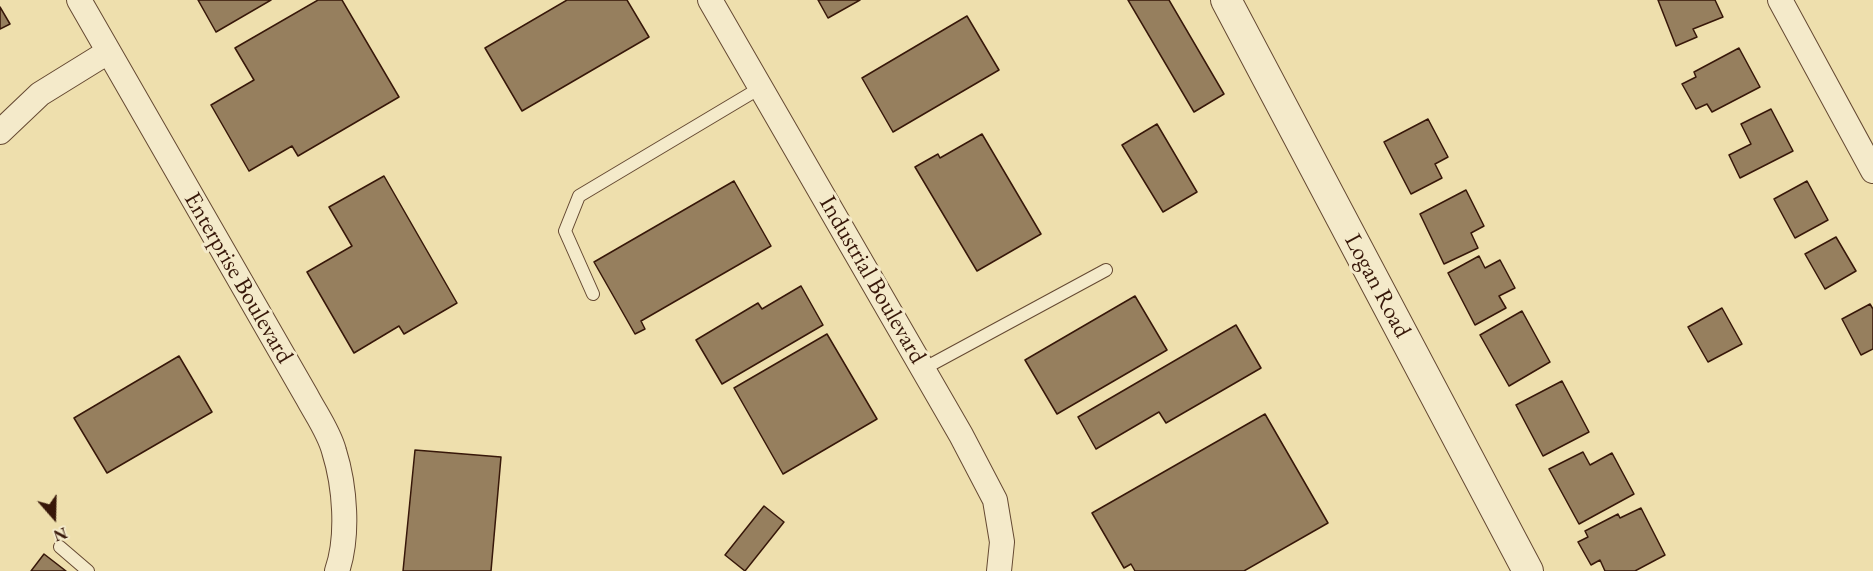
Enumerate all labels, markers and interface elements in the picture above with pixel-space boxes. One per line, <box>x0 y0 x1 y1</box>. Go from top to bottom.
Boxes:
street label: Enterprise Boulevard <box>177 187 299 369</box>
street label: Industrial Boulevard <box>812 191 932 369</box>
street label: Logan Road <box>1338 229 1416 343</box>
north arrow <box>24 487 84 547</box>
text: N <box>51 522 70 546</box>

